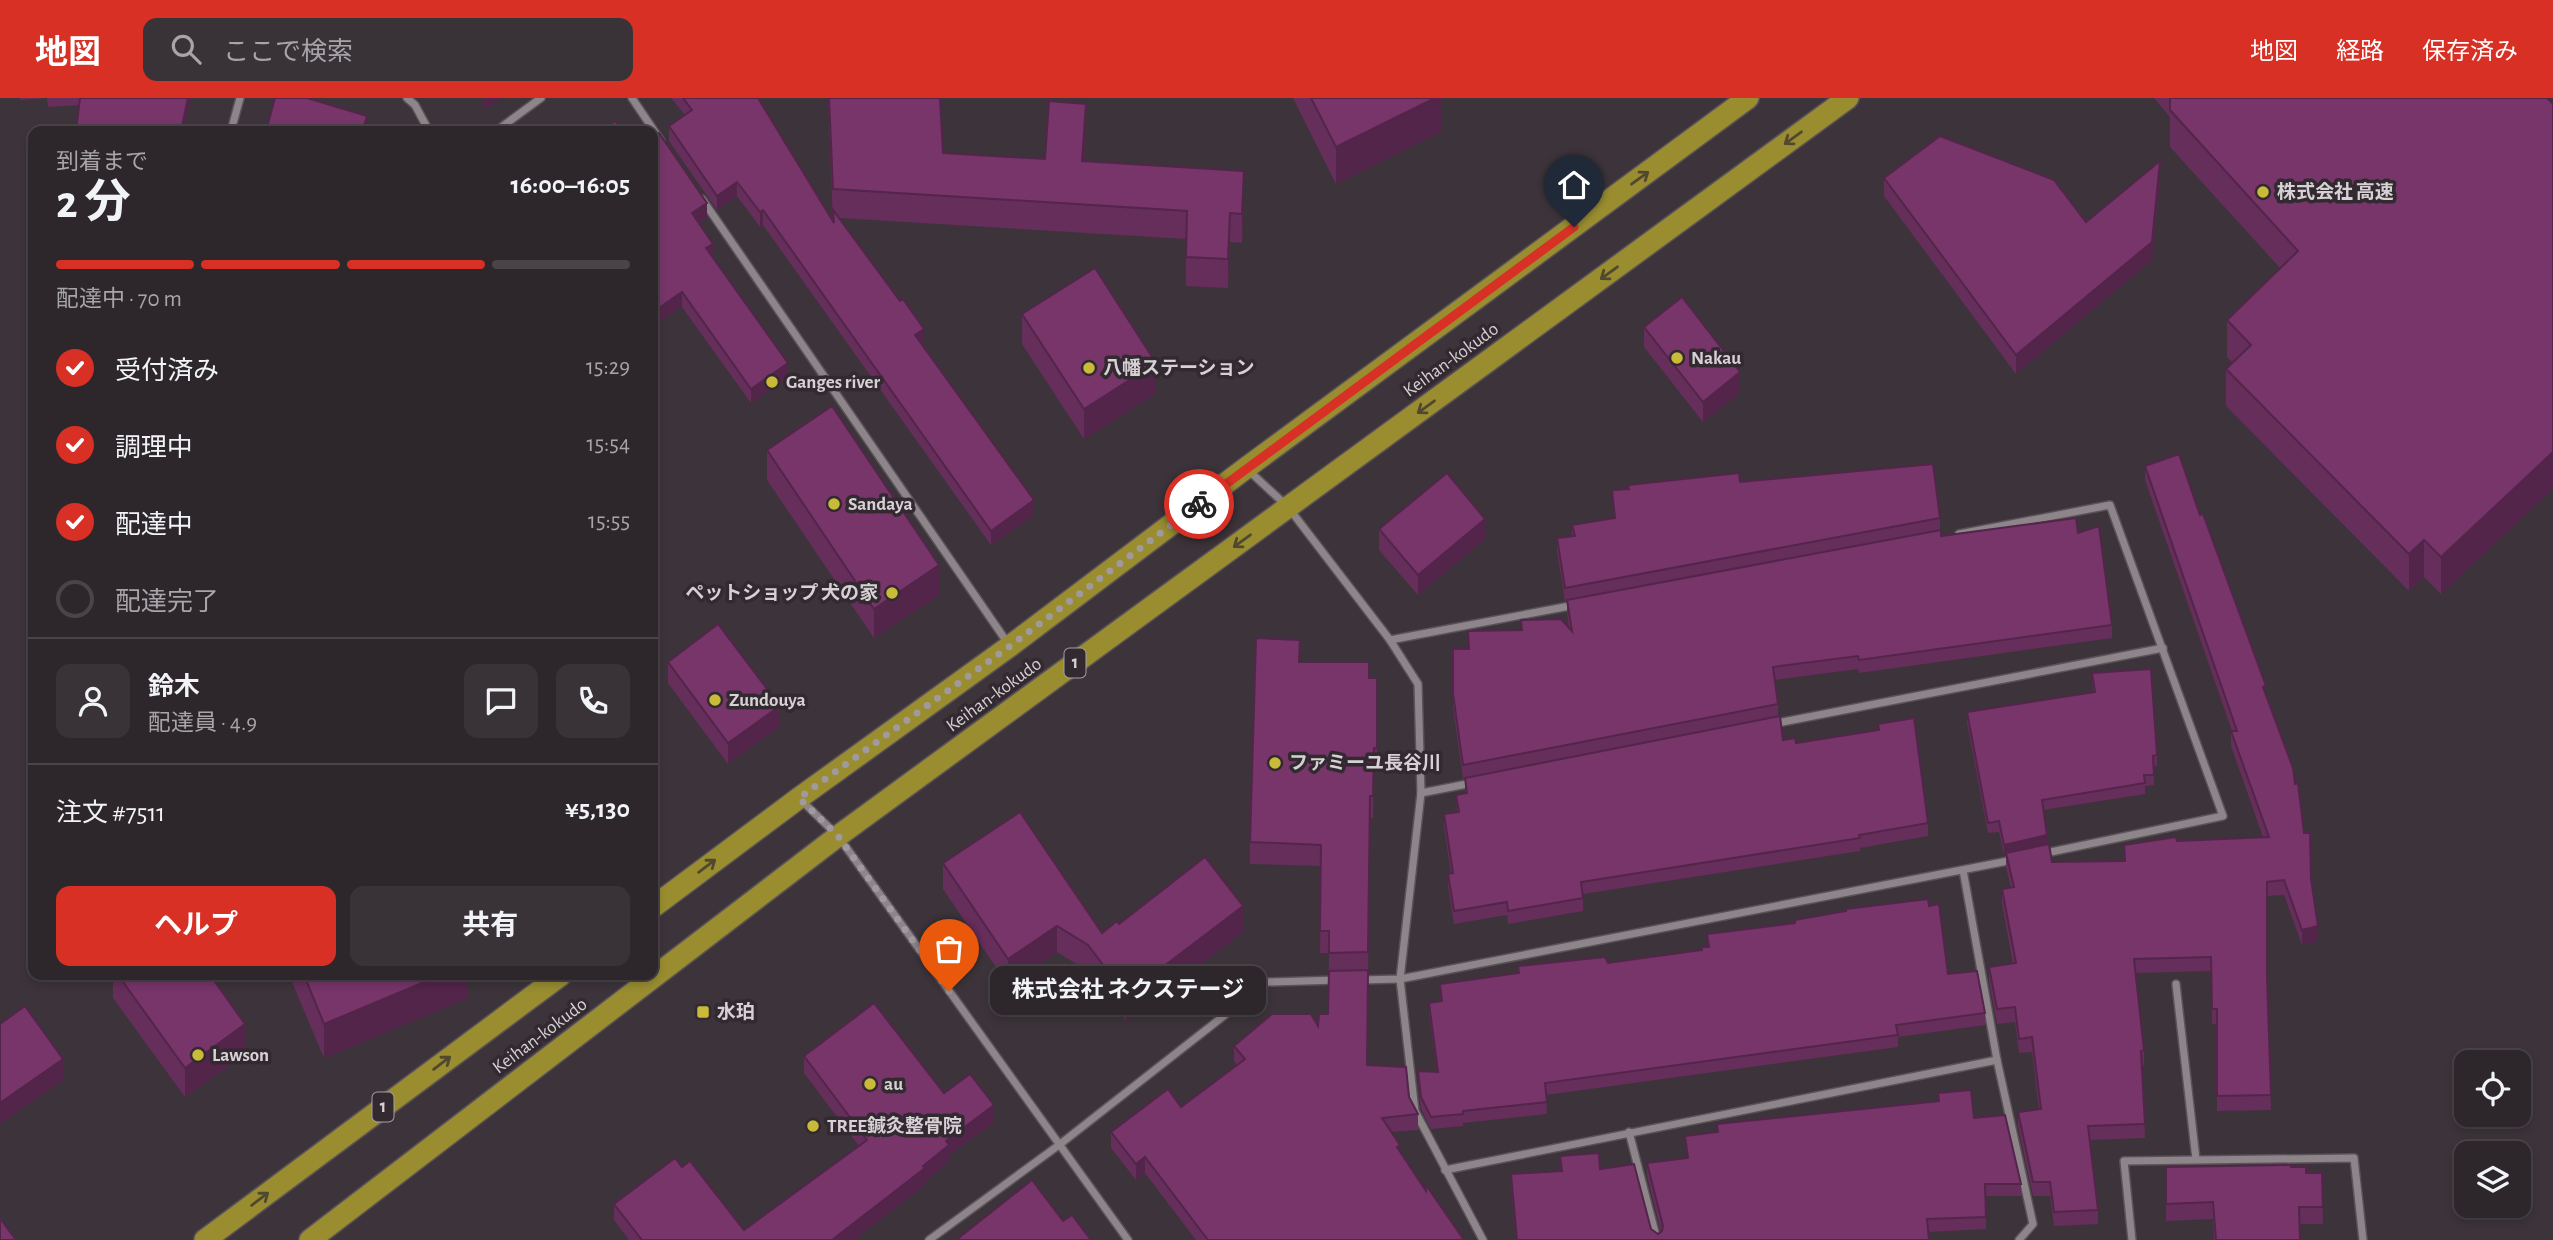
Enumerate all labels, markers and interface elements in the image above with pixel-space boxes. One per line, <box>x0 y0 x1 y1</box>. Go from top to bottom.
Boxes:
search box <box>143 18 633 81</box>
icon: search <box>167 30 205 68</box>
text: 地図 <box>35 37 101 70</box>
text: ここで検索 <box>223 39 353 65</box>
text: 地図 <box>2250 40 2298 64</box>
text: 経路 <box>2336 40 2384 64</box>
text: 保存済み <box>2422 40 2518 64</box>
one-way arrow <box>1784 131 1803 146</box>
text: 到着まで <box>56 151 148 174</box>
pin <box>1544 155 1604 227</box>
icon: home <box>1555 166 1593 204</box>
one-way arrow <box>1630 171 1649 185</box>
text: 16:00–16:05 <box>510 172 630 198</box>
text: 2 分 <box>56 180 131 226</box>
place label: 株式会社 高速 <box>2277 181 2394 202</box>
marker: 株式会社 高速 <box>2255 184 2271 200</box>
one-way arrow <box>1601 265 1619 280</box>
text: 配達中 · 70 m <box>56 288 182 311</box>
street label: Keihan-kokudo <box>1400 319 1502 401</box>
icon: check <box>56 349 94 387</box>
place label: Nakau <box>1691 349 1741 368</box>
marker: Nakau <box>1669 350 1685 366</box>
text: 15:29 <box>586 356 630 379</box>
text: 受付済み <box>115 358 219 384</box>
place label: 八幡ステーション <box>1103 358 1255 378</box>
marker: 八幡ステーション <box>1081 360 1097 376</box>
place label: Ganges river <box>786 373 881 392</box>
marker: Ganges river <box>764 374 780 390</box>
one-way arrow <box>1417 400 1436 414</box>
icon: check <box>56 426 94 464</box>
text: 15:54 <box>587 433 630 456</box>
text: 調理中 <box>115 435 193 461</box>
courier <box>1164 469 1234 539</box>
icon: bike <box>1180 485 1218 523</box>
place label: Sandaya <box>848 495 913 514</box>
marker: Sandaya <box>826 496 842 512</box>
icon: check <box>56 503 94 541</box>
text: 15:55 <box>588 510 630 533</box>
text: 配達中 <box>115 512 193 538</box>
one-way arrow <box>1233 534 1252 548</box>
place label: ペットショップ 犬の家 <box>685 583 878 603</box>
marker: ペットショップ 犬の家 <box>884 585 900 601</box>
text: 配達完了 <box>115 589 219 615</box>
road number: 1 <box>1064 648 1086 678</box>
street label: Keihan-kokudo <box>943 654 1045 736</box>
button: person <box>56 664 130 738</box>
button: chat <box>464 664 538 738</box>
button: phone <box>556 664 630 738</box>
text: 鈴木 <box>148 674 200 700</box>
place label: Zundouya <box>729 691 806 710</box>
marker: Zundouya <box>707 692 723 708</box>
text: 配達員 · 4.9 <box>148 712 257 735</box>
place label: ファミーユ長谷川 <box>1289 753 1441 773</box>
marker: ファミーユ長谷川 <box>1267 755 1283 771</box>
text: ¥5,130 <box>565 796 630 822</box>
text: 注文 #7511 <box>56 800 165 826</box>
one-way arrow <box>698 858 716 873</box>
button: ヘルプ <box>56 886 336 966</box>
button: 共有 <box>350 886 630 966</box>
pin <box>919 919 979 991</box>
icon: bag <box>930 930 968 968</box>
callout: 株式会社 ネクステージ <box>991 966 1268 1015</box>
text: 株式会社 ネクステージ <box>1012 979 1244 1002</box>
street label: Keihan-kokudo <box>489 995 591 1077</box>
place label: 水珀 <box>717 1001 755 1022</box>
marker: 水珀 <box>695 1004 711 1020</box>
place label: Lawson <box>212 1046 269 1065</box>
marker: Lawson <box>190 1047 206 1063</box>
map controls <box>2454 1050 2531 1218</box>
button: locate <box>2454 1050 2531 1127</box>
one-way arrow <box>432 1056 451 1071</box>
place label: au <box>884 1075 903 1094</box>
marker: au <box>862 1076 878 1092</box>
road number: 1 <box>372 1092 394 1122</box>
place label: TREE鍼灸整骨院 <box>827 1115 962 1136</box>
marker: TREE鍼灸整骨院 <box>805 1118 821 1134</box>
button: layers <box>2454 1141 2531 1218</box>
one-way arrow <box>250 1192 269 1207</box>

